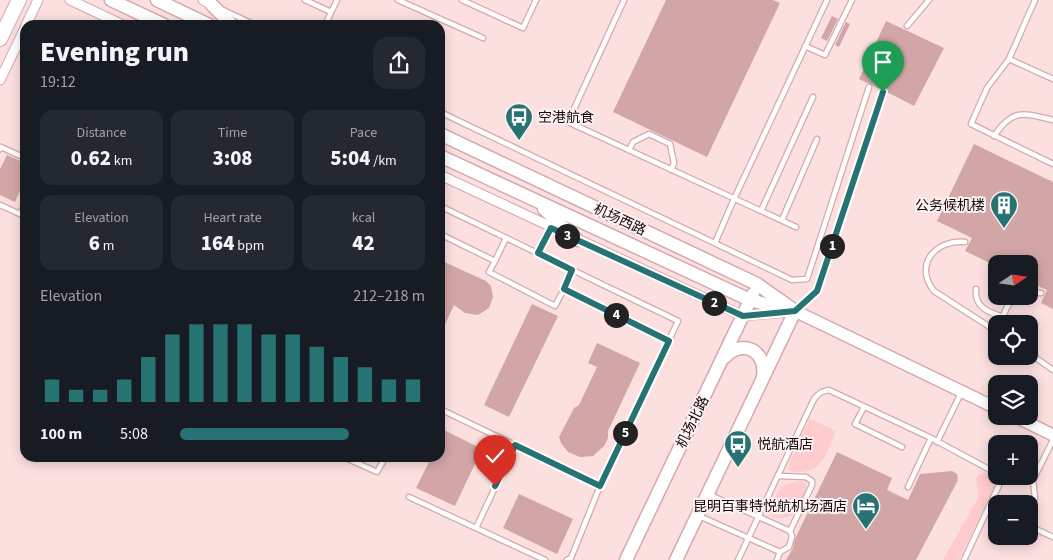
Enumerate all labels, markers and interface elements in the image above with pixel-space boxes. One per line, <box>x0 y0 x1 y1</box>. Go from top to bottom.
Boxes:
text: Evening run <box>40 32 189 72</box>
button: share <box>373 37 425 89</box>
pin <box>862 41 904 92</box>
icon: arrive <box>869 48 897 76</box>
text: 19:12 <box>40 71 76 93</box>
bus stop icon: 空港航食 <box>504 102 534 141</box>
place label: 空港航食 <box>538 108 594 128</box>
text: Distance <box>77 123 126 143</box>
text: Time <box>218 123 247 143</box>
text: Pace <box>350 123 377 143</box>
text: 0.62 <box>71 143 111 173</box>
text: 3:08 <box>212 143 253 173</box>
text: 5:04 <box>330 143 370 173</box>
text: km <box>111 151 132 171</box>
text: /km <box>370 151 397 171</box>
building icon: 公务候机楼 <box>989 190 1019 229</box>
place label: 公务候机楼 <box>915 196 985 216</box>
street label: 机场西路 <box>590 199 649 241</box>
text: Elevation <box>74 208 129 228</box>
text: Heart rate <box>203 208 262 228</box>
text: kcal <box>352 208 375 228</box>
pin: 3 <box>554 224 580 248</box>
text: 3 <box>564 226 571 246</box>
text: 6 <box>89 228 100 258</box>
text: 164 <box>201 228 234 258</box>
text: 42 <box>352 228 375 258</box>
pin: 1 <box>820 234 844 258</box>
text: m <box>100 236 114 256</box>
text: bpm <box>234 236 264 256</box>
text: 1 <box>829 236 836 256</box>
north arrow <box>988 255 1038 305</box>
map controls <box>988 255 1038 545</box>
text: Elevation <box>40 285 102 307</box>
text: 212–218 m <box>353 285 425 307</box>
pin: 2 <box>702 290 726 316</box>
text: 2 <box>711 293 718 313</box>
pin: 4 <box>604 302 628 328</box>
text: 4 <box>613 305 620 325</box>
button: locate <box>988 315 1038 365</box>
button: layers <box>988 375 1038 425</box>
street label: 机场北路 <box>672 393 714 452</box>
pin: 5 <box>612 420 638 446</box>
text: 100 m <box>40 423 82 445</box>
text: 5:08 <box>120 423 148 445</box>
text: 5 <box>622 423 629 443</box>
bus stop icon: 悦航酒店 <box>723 429 753 468</box>
pin <box>474 435 516 486</box>
place label: 悦航酒店 <box>757 435 813 455</box>
button: + <box>988 435 1038 485</box>
icon: check <box>481 442 509 470</box>
hotel icon: 昆明百事特悦航机场酒店 <box>851 491 881 530</box>
button: − <box>988 495 1038 545</box>
place label: 昆明百事特悦航机场酒店 <box>693 497 847 517</box>

